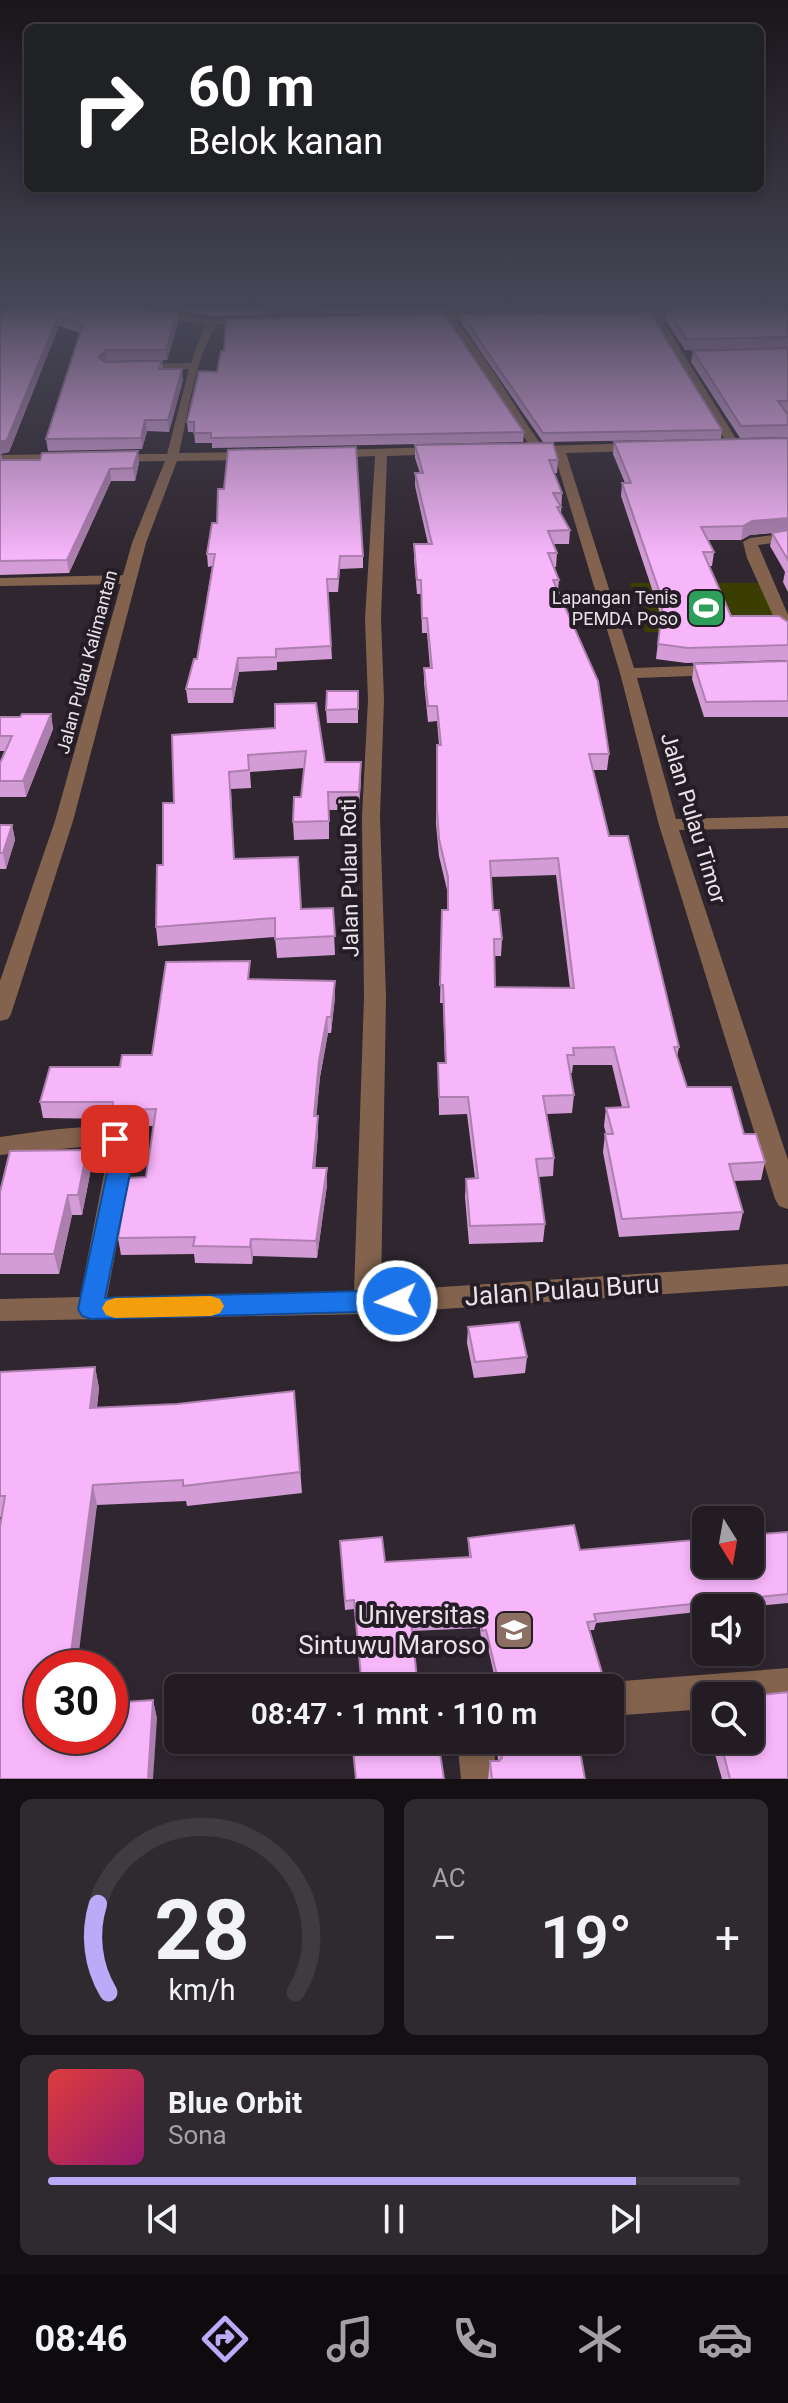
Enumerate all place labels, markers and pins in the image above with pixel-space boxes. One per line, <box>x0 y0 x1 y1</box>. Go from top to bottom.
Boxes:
place label: Lapangan Tenis PEMDA Poso <box>552 587 678 629</box>
sports icon: Lapangan Tenis PEMDA Poso <box>685 587 727 629</box>
pin <box>81 1105 149 1173</box>
place label: Universitas Sintuwu Maroso <box>298 1600 486 1660</box>
school or university icon: Universitas Sintuwu Maroso <box>493 1609 535 1651</box>

